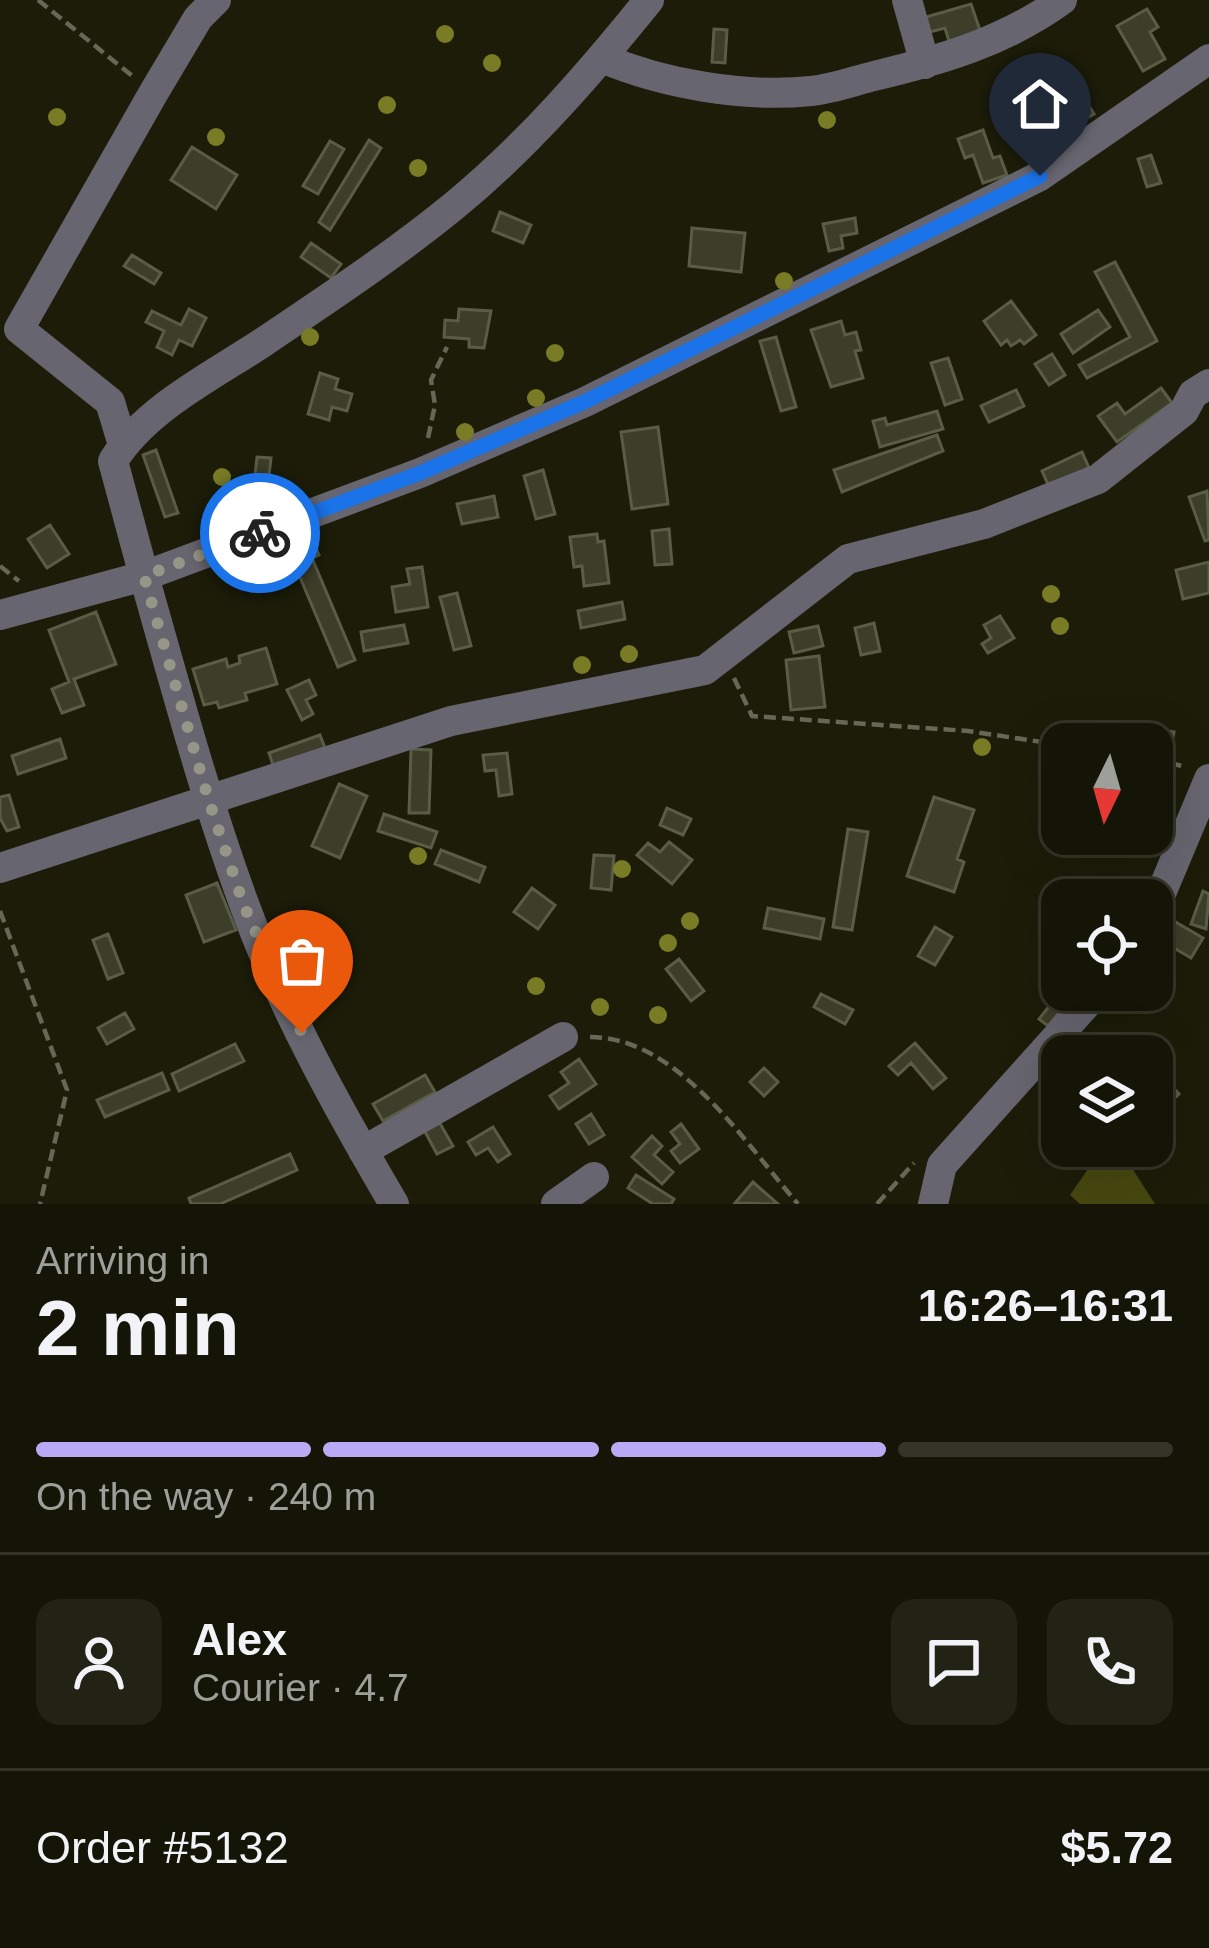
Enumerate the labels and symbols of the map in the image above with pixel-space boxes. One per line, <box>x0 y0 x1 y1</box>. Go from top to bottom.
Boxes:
pin <box>989 53 1091 176</box>
courier <box>200 473 320 593</box>
north arrow <box>1041 723 1173 855</box>
pin <box>251 910 353 1033</box>

